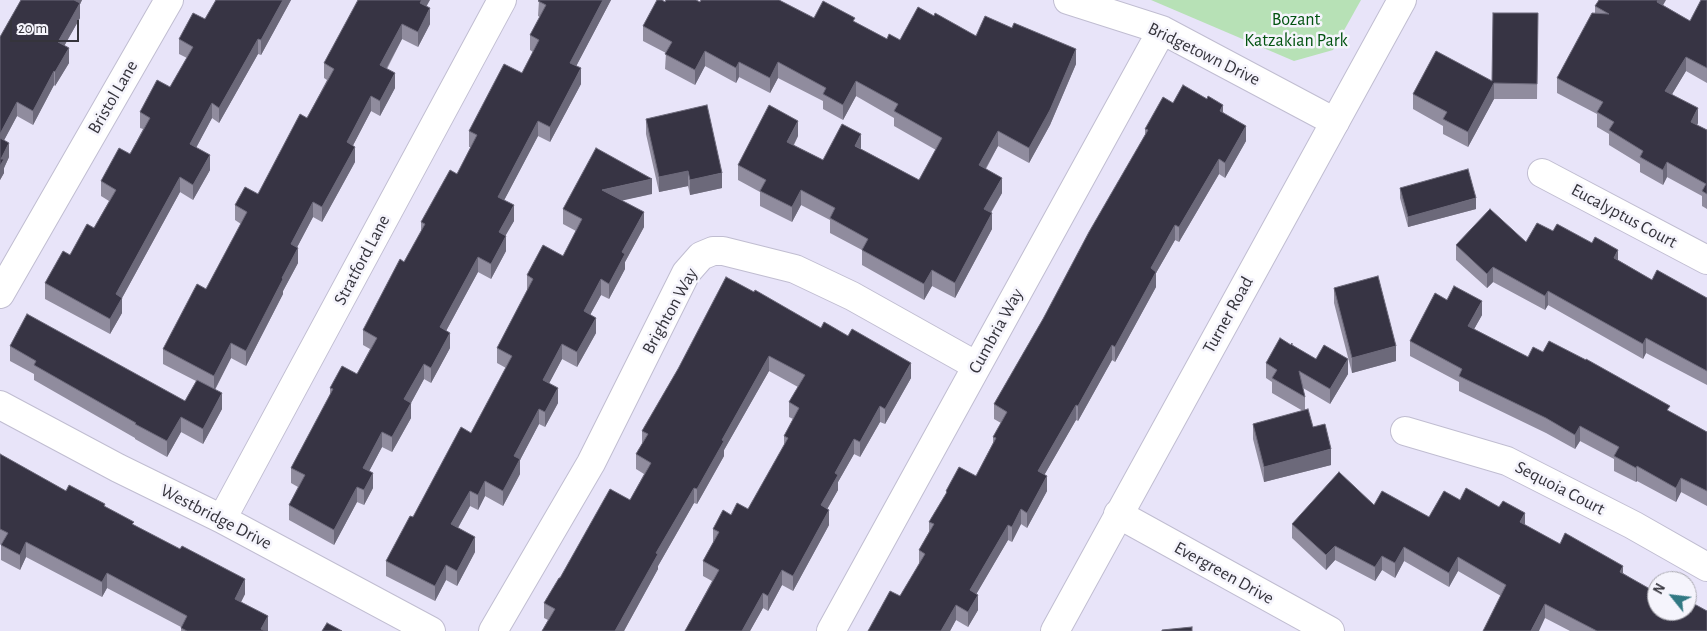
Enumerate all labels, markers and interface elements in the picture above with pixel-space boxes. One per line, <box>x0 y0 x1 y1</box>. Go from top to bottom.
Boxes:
park label: Bozant Katzakian Park <box>1244 9 1348 52</box>
scale bar <box>12 10 81 42</box>
street label: Bridgetown Drive <box>1144 18 1264 90</box>
text: 20 m <box>18 21 47 36</box>
street label: Bristol Lane <box>83 56 143 138</box>
street label: Eucalyptus Court <box>1567 179 1681 253</box>
street label: Stratford Lane <box>329 211 395 309</box>
street label: Brighton Way <box>638 264 702 358</box>
street label: Turner Road <box>1198 273 1258 357</box>
street label: Cumbria Way <box>964 285 1028 377</box>
street label: Sequoia Court <box>1512 456 1608 520</box>
street label: Westbridge Drive <box>157 480 275 554</box>
street label: Evergreen Drive <box>1170 537 1278 609</box>
north arrow <box>1647 571 1697 621</box>
text: N <box>1651 582 1668 597</box>

